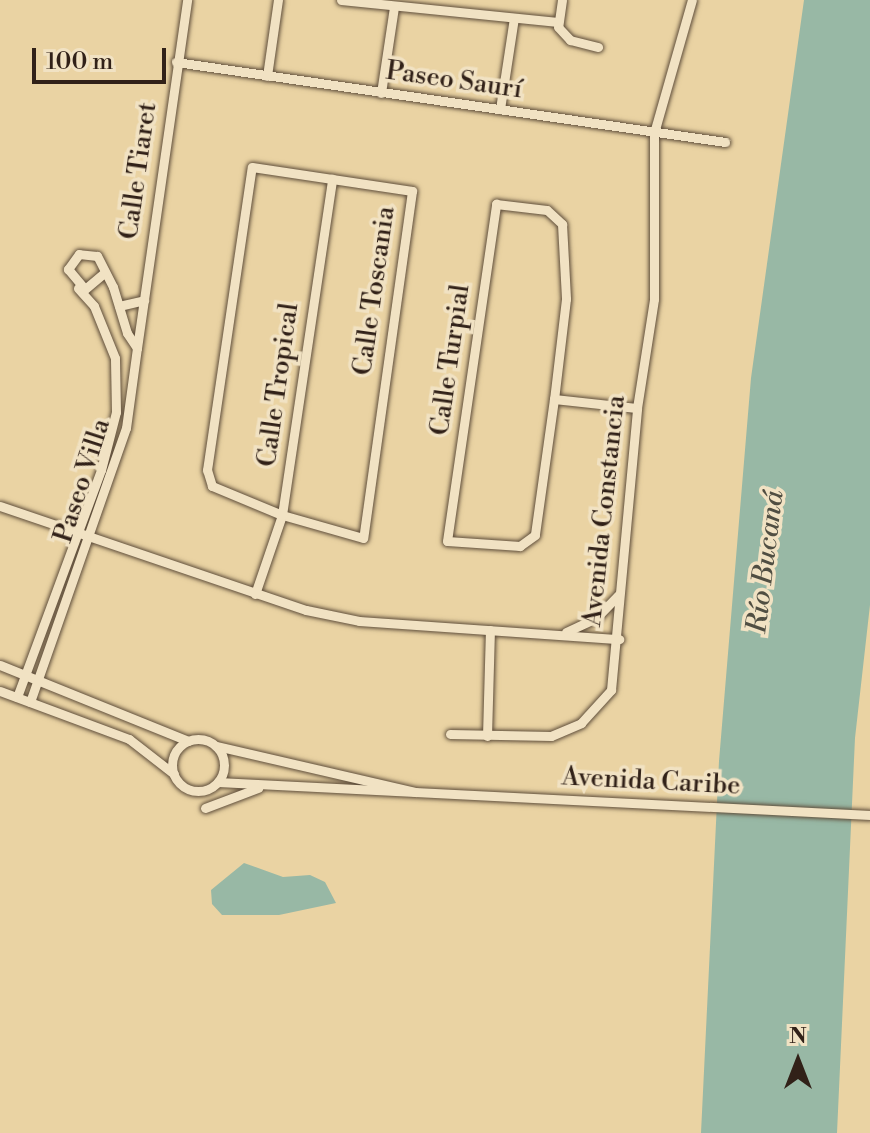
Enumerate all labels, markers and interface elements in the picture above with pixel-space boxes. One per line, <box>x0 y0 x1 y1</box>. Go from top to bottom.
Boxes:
scale bar <box>36 32 170 82</box>
text: 100 m <box>46 47 113 77</box>
street label: Paseo Saurí <box>384 56 524 106</box>
street label: Calle Tiaret <box>114 100 164 242</box>
street label: Calle Toscania <box>348 204 402 378</box>
street label: Calle Turpial <box>425 282 477 438</box>
street label: Calle Tropical <box>252 301 306 469</box>
street label: Avenida Constancia <box>577 394 633 628</box>
street label: Paseo Villa <box>48 415 118 547</box>
water label: Río Bucaná <box>741 489 791 635</box>
street label: Avenida Caribe <box>561 762 741 802</box>
north arrow <box>758 1021 838 1101</box>
text: N <box>789 1023 807 1050</box>

